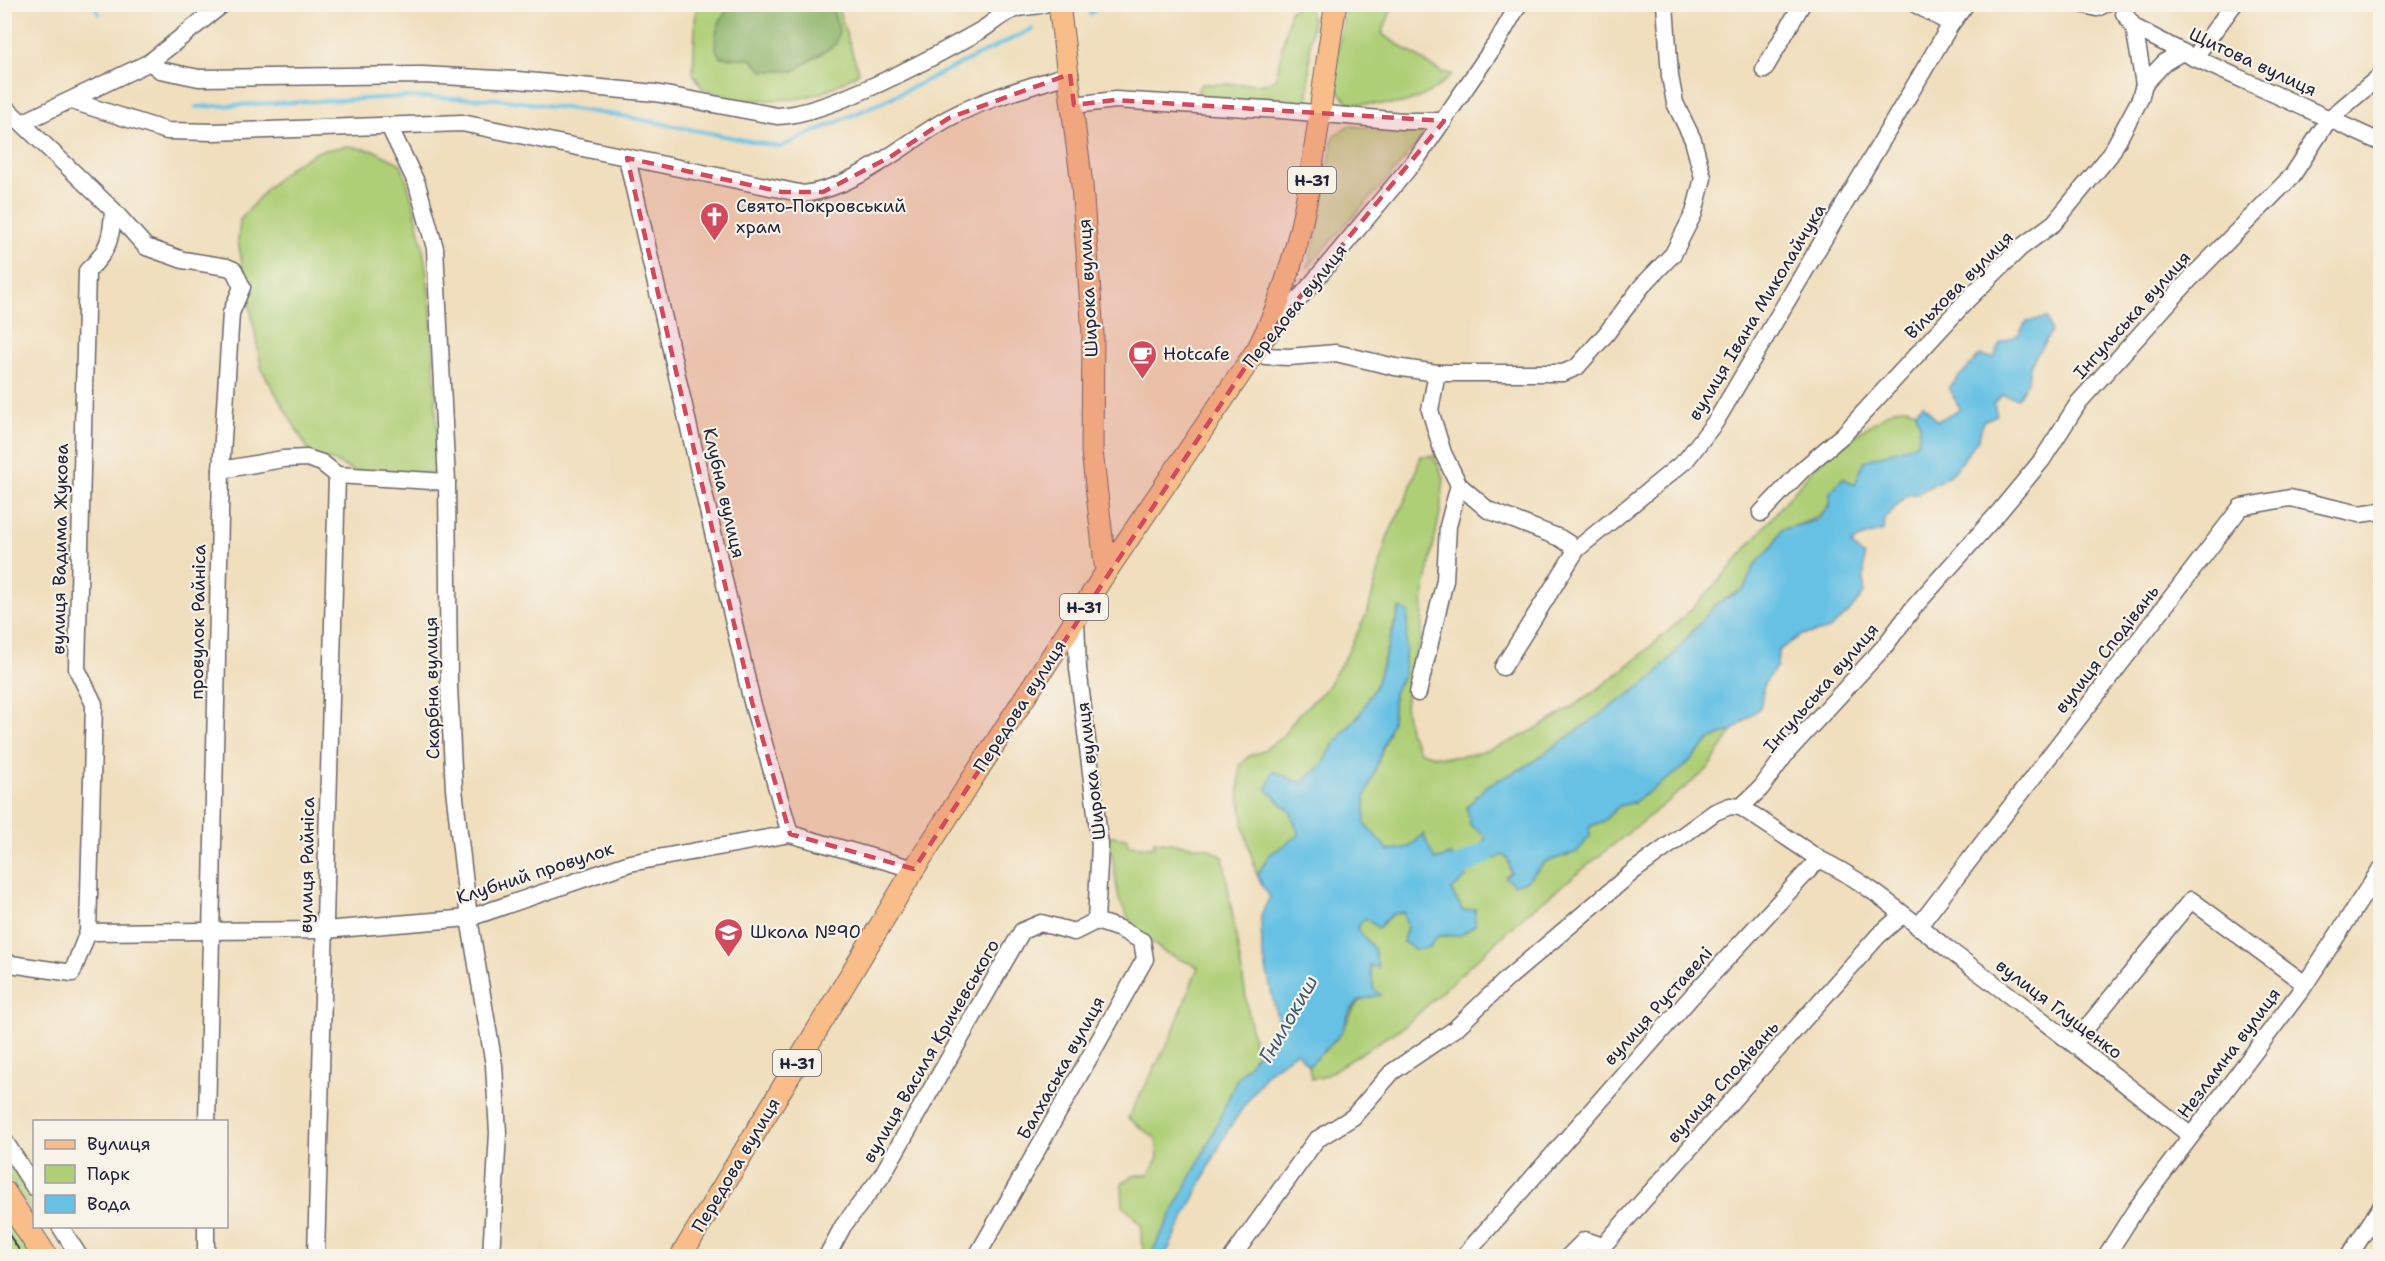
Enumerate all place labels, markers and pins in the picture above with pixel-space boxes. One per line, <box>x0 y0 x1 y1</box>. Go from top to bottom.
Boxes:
place label: Свято-Покровський храм <box>736 194 906 239</box>
church icon: Свято-Покровський храм <box>699 200 731 242</box>
cafe icon: Hotcafe <box>1126 338 1158 380</box>
place label: Hotcafe <box>1163 342 1230 366</box>
school or university icon: Школа №90 <box>713 916 745 958</box>
place label: Школа №90 <box>750 920 861 944</box>

